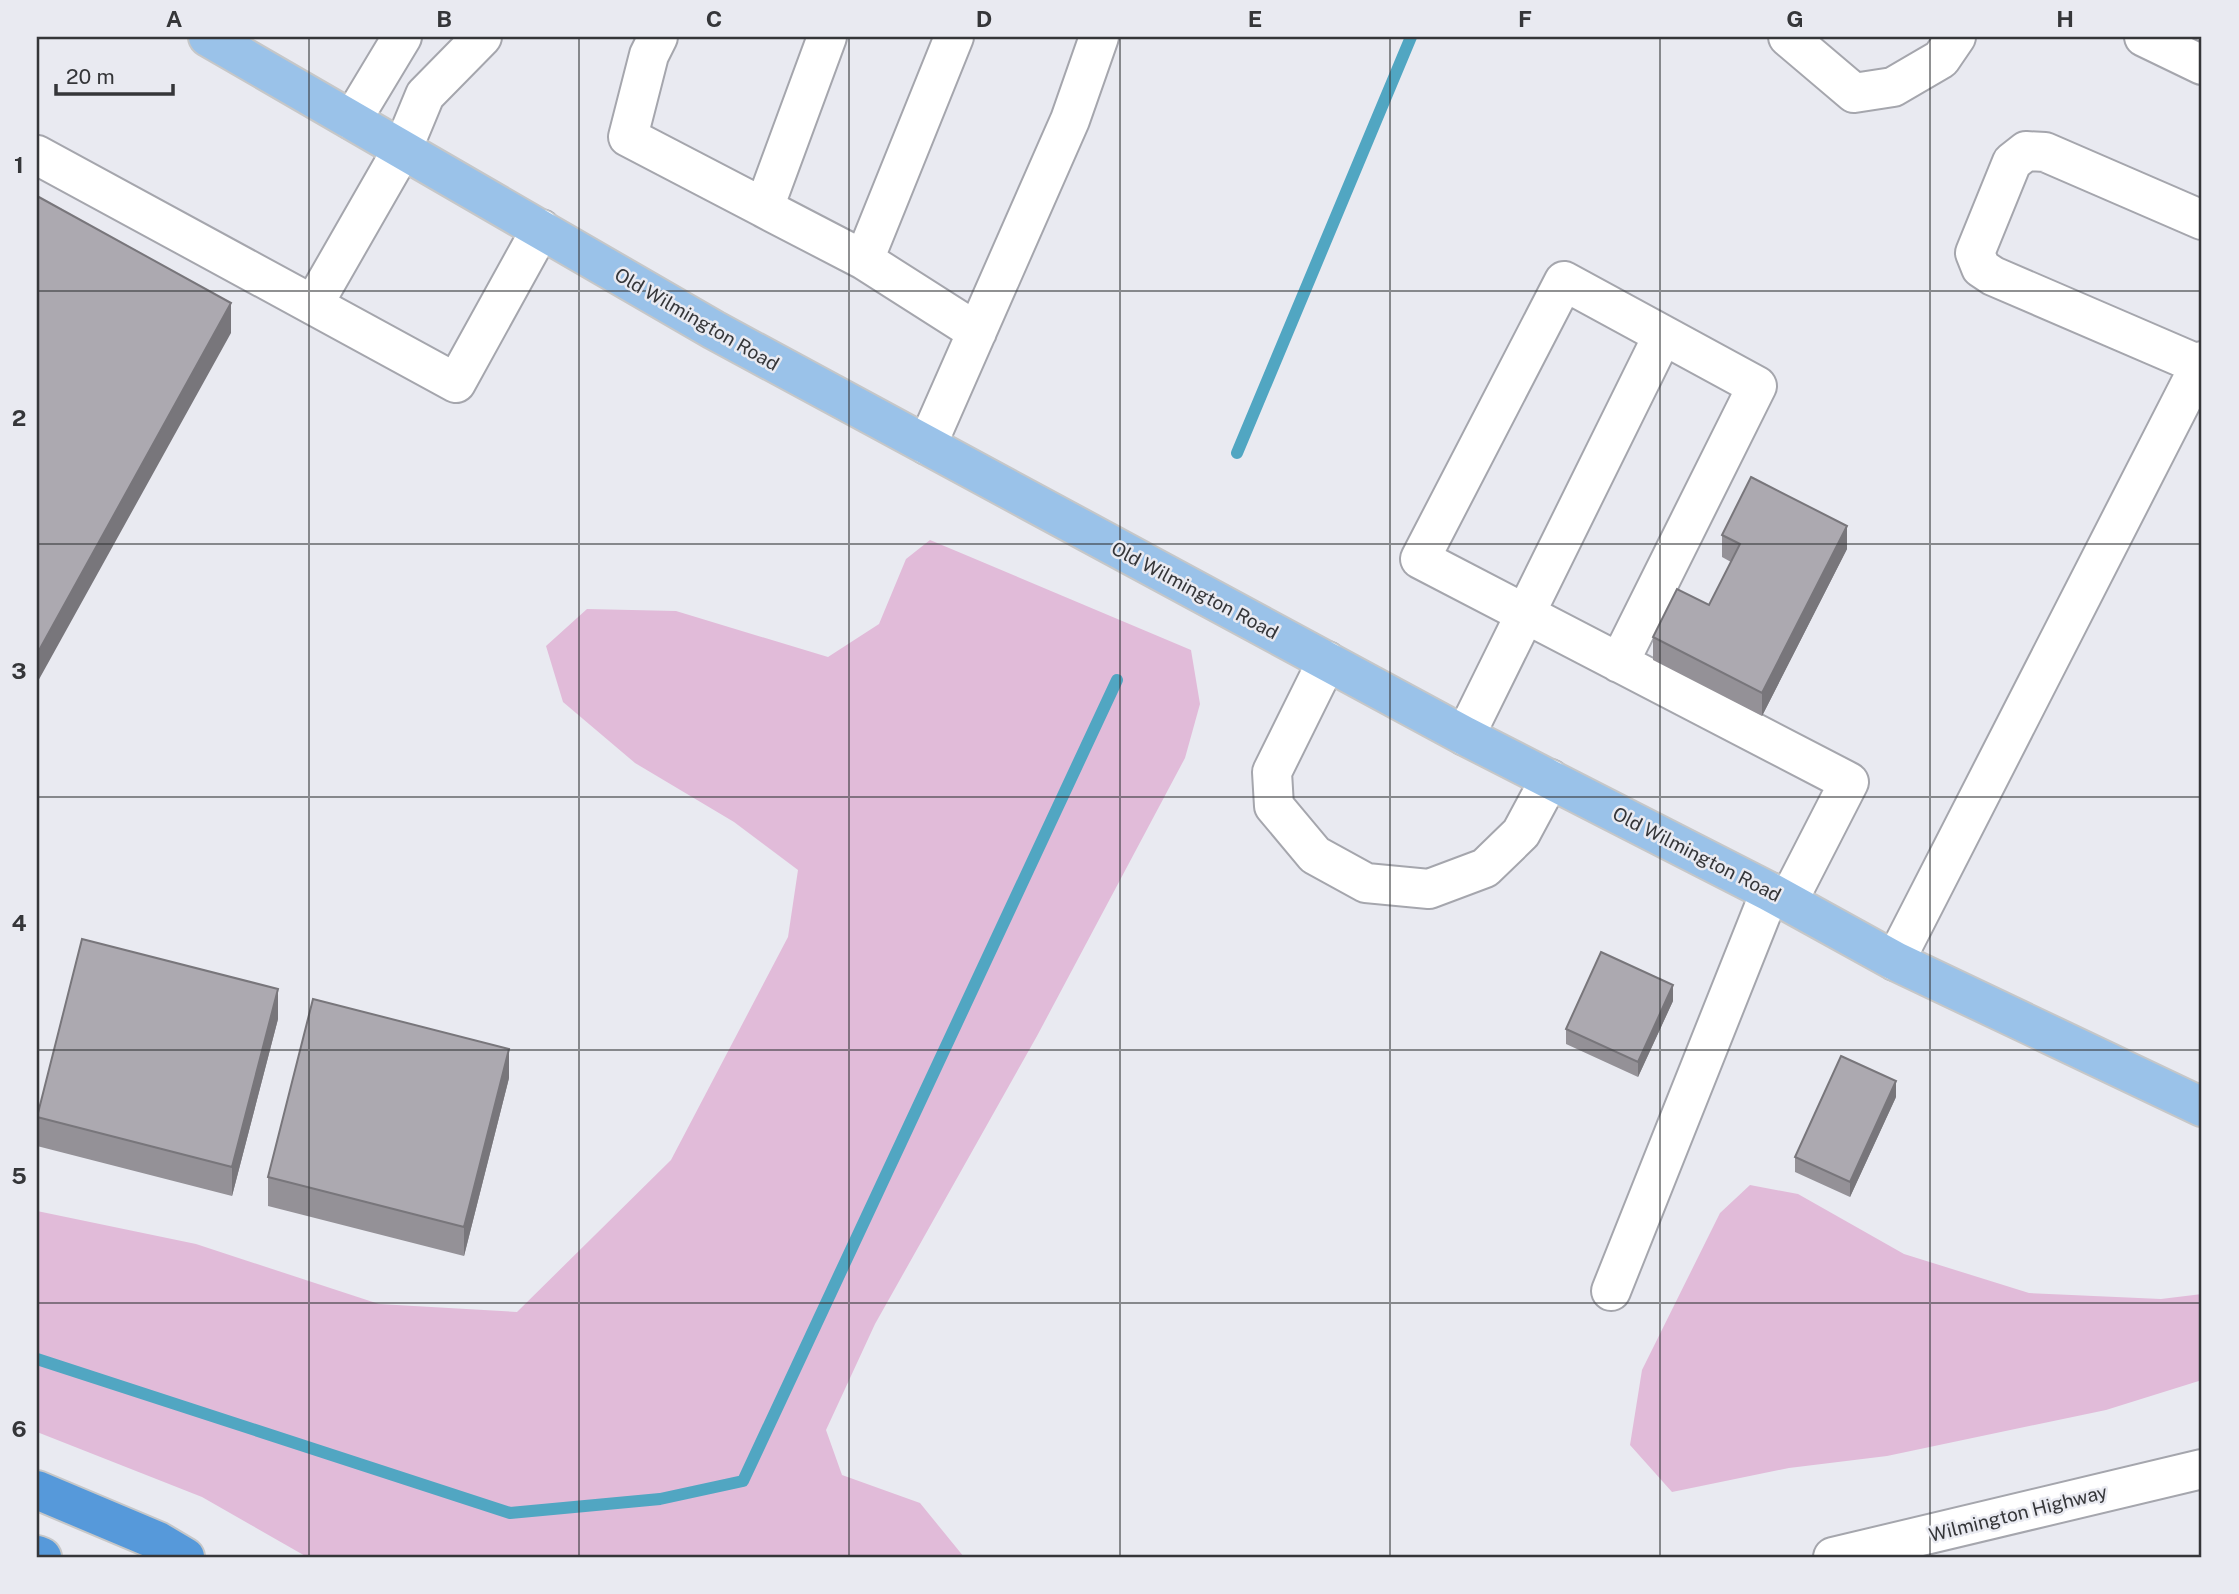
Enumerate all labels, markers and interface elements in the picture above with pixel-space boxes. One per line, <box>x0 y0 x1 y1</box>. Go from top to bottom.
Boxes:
text: A <box>166 5 183 32</box>
text: B <box>436 5 452 32</box>
text: C <box>706 5 722 32</box>
text: D <box>976 5 992 32</box>
text: E <box>1248 5 1262 32</box>
text: F <box>1518 5 1532 32</box>
text: G <box>1786 5 1804 32</box>
text: H <box>2056 5 2074 32</box>
scale bar <box>56 52 173 96</box>
text: 20 m <box>66 64 115 89</box>
text: 1 <box>14 151 24 178</box>
street label: Old Wilmington Road <box>611 263 783 375</box>
text: 2 <box>12 404 26 431</box>
street label: Old Wilmington Road <box>1108 537 1282 643</box>
text: 3 <box>11 657 27 684</box>
street label: Old Wilmington Road <box>1609 802 1785 906</box>
text: 4 <box>11 909 27 936</box>
text: 5 <box>11 1162 27 1189</box>
text: 6 <box>11 1415 27 1442</box>
street label: Wilmington Highway <box>1927 1480 2109 1546</box>

